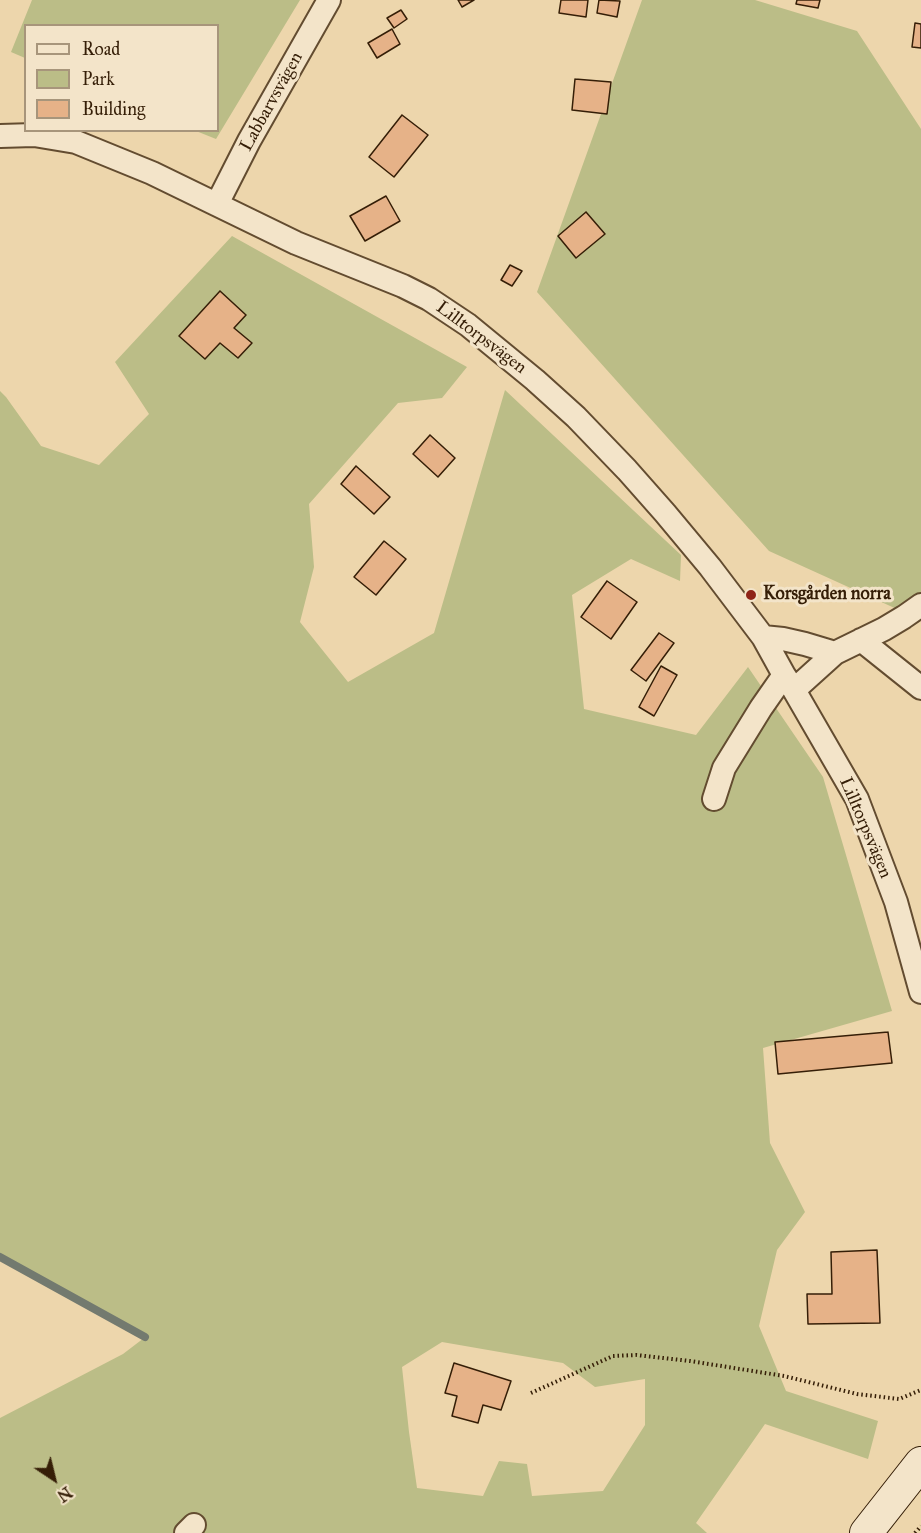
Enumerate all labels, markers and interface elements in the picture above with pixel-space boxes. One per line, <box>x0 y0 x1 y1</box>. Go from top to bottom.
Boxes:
legend <box>24 24 219 132</box>
text: Road <box>82 38 120 60</box>
street label: Labbarvsvägen <box>236 49 308 155</box>
text: Park <box>82 68 115 90</box>
text: Building <box>82 98 145 120</box>
street label: Lilltorpsvägen <box>432 297 530 379</box>
place label: Korsgården norra <box>763 584 891 606</box>
marker: Korsgården norra <box>744 588 758 602</box>
street label: Lilltorpsvägen <box>834 774 896 882</box>
north arrow <box>24 1449 84 1509</box>
text: N <box>54 1482 76 1506</box>

